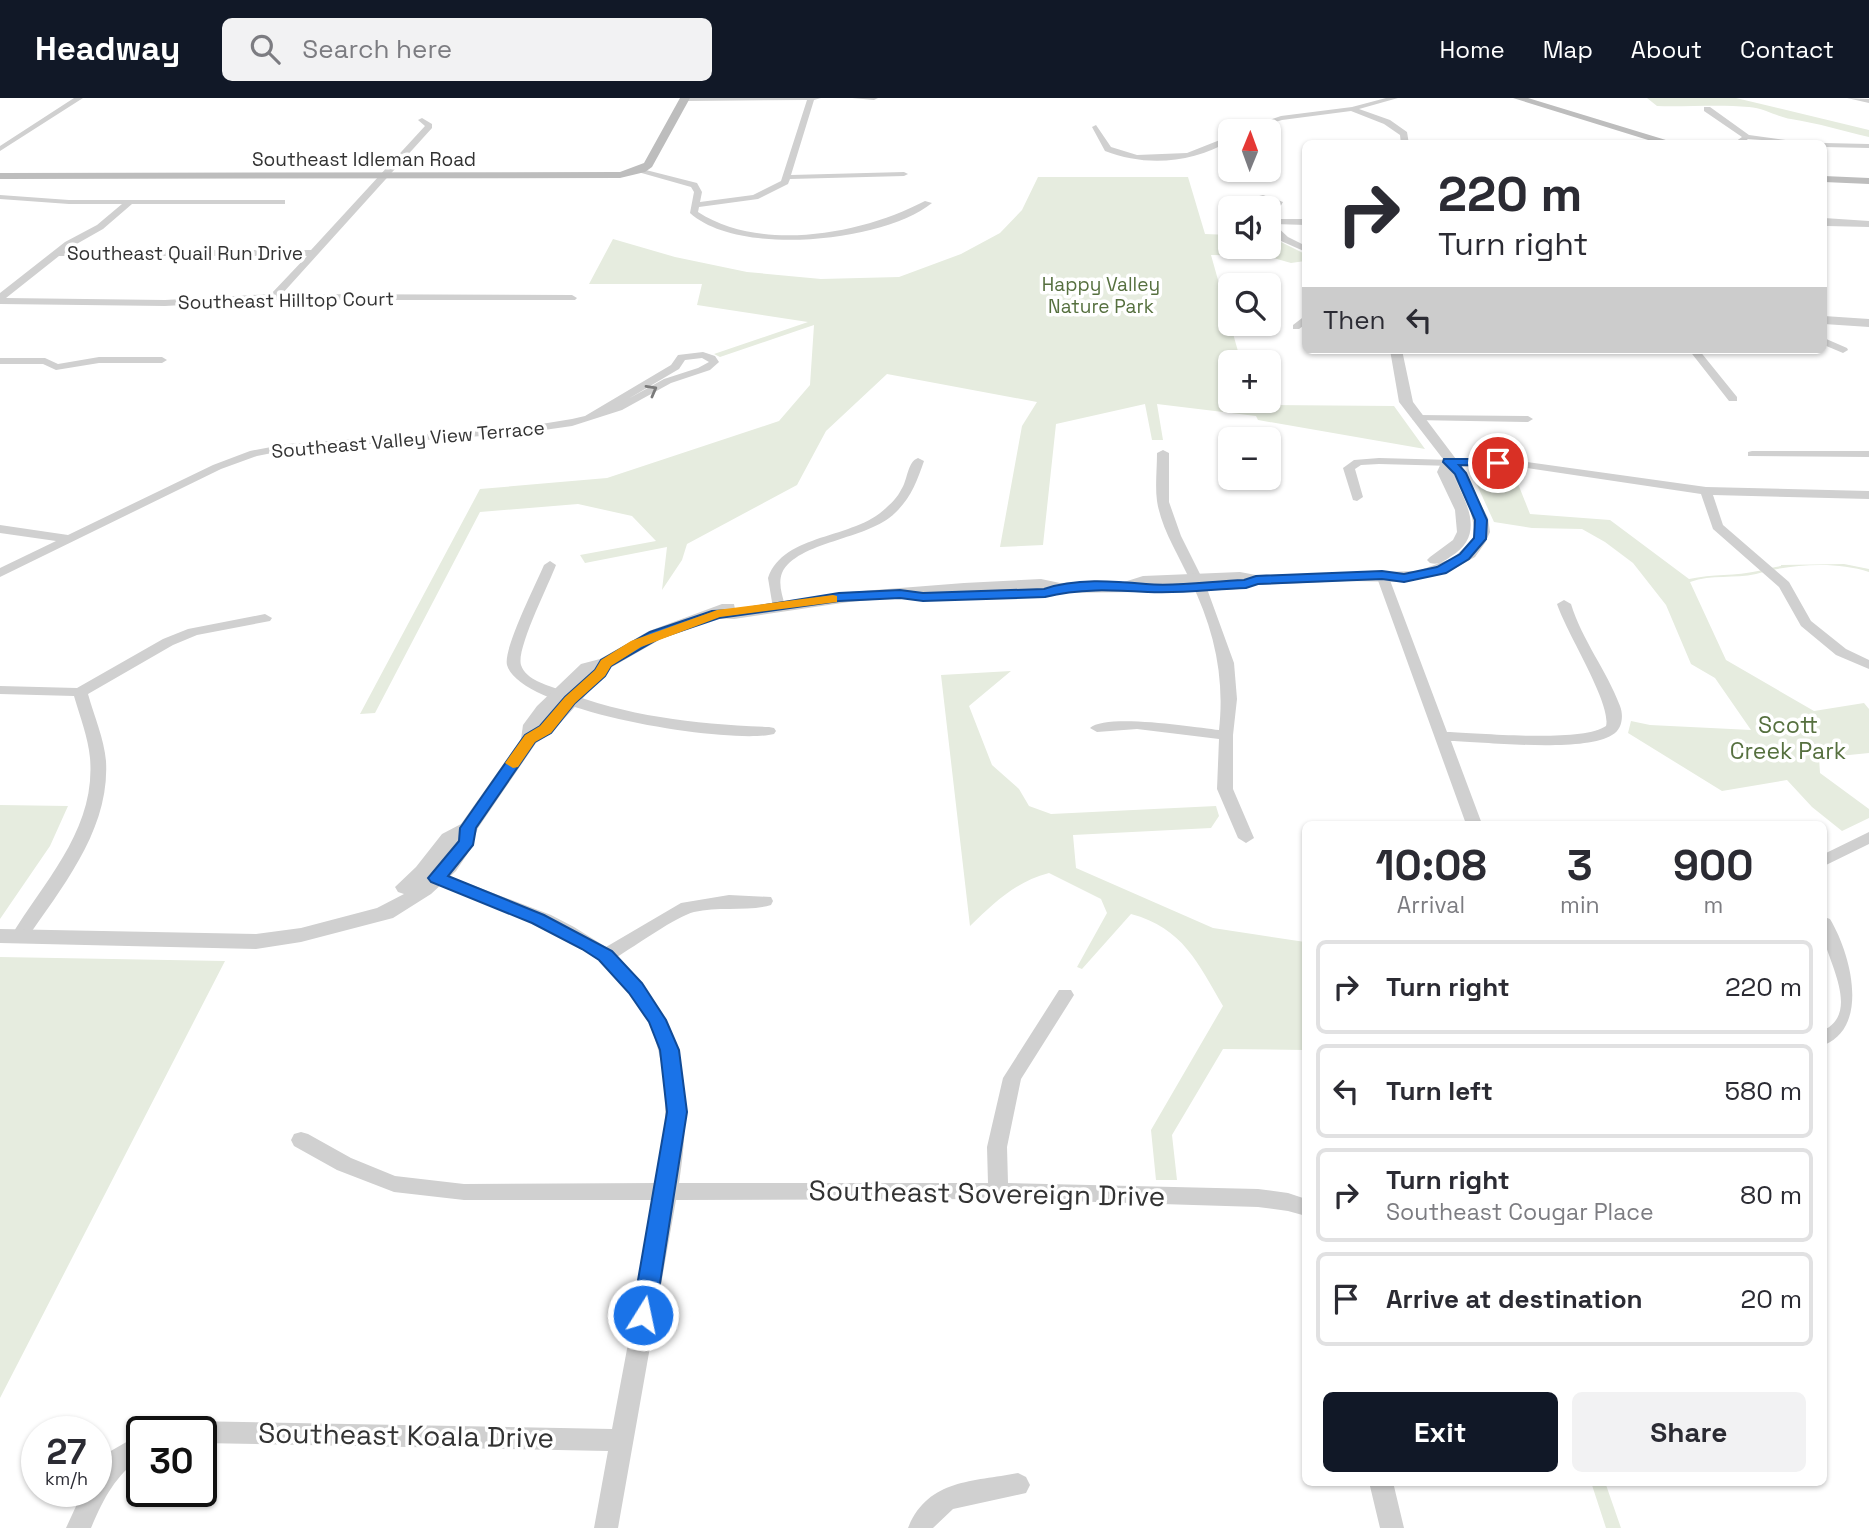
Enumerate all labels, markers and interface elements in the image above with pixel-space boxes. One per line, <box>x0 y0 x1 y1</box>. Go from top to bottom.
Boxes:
search box <box>222 18 712 81</box>
text: Headway <box>35 28 180 70</box>
icon: search <box>246 30 284 68</box>
text: Search here <box>302 32 452 66</box>
text: Home <box>1439 34 1505 65</box>
text: Map <box>1543 34 1593 65</box>
text: About <box>1631 34 1702 65</box>
text: Contact <box>1740 34 1834 65</box>
north arrow <box>1218 119 1281 182</box>
map controls <box>1218 119 1281 490</box>
street label: Southeast Idleman Road <box>252 147 476 172</box>
text: 220 m <box>1438 163 1582 225</box>
icon: right <box>1323 168 1414 259</box>
button: sound <box>1218 196 1281 259</box>
text: Turn right <box>1438 224 1588 264</box>
street label: Southeast Quail Run Drive <box>67 241 303 266</box>
park label: Happy Valley Nature Park <box>1042 272 1160 319</box>
button: search <box>1218 273 1281 336</box>
street label: Southeast Hilltop Court <box>178 286 394 315</box>
icon: left <box>1400 301 1438 339</box>
text: Then <box>1323 303 1386 337</box>
button: + <box>1218 350 1281 413</box>
one-way arrow <box>645 385 657 398</box>
street label: Southeast Valley View Terrace <box>270 415 546 464</box>
button: − <box>1218 427 1281 490</box>
pin <box>1468 433 1528 493</box>
icon: arrive <box>1479 444 1517 482</box>
park label: Scott Creek Park <box>1730 710 1846 766</box>
text: 10:08 <box>1375 839 1487 892</box>
text: 3 <box>1567 839 1593 892</box>
text: 900 <box>1673 839 1754 892</box>
text: Arrival <box>1397 890 1465 920</box>
text: min <box>1560 890 1600 920</box>
text: m <box>1703 890 1723 920</box>
icon: right <box>1327 968 1365 1006</box>
text: Turn right <box>1386 970 1510 1004</box>
text: 220 m <box>1725 970 1802 1004</box>
icon: left <box>1327 1072 1365 1110</box>
text: Turn left <box>1386 1074 1493 1108</box>
text: 580 m <box>1725 1074 1802 1108</box>
text: Turn right <box>1386 1163 1510 1197</box>
street label: Southeast Sovereign Drive <box>808 1172 1166 1214</box>
icon: right <box>1327 1176 1365 1214</box>
text: 80 m <box>1740 1178 1802 1212</box>
text: Southeast Cougar Place <box>1386 1197 1654 1227</box>
position arrow <box>606 1278 680 1352</box>
icon: arrive <box>1327 1280 1365 1318</box>
text: Arrive at destination <box>1386 1282 1643 1316</box>
text: 20 m <box>1741 1282 1802 1316</box>
button: Exit <box>1323 1392 1558 1472</box>
button: Share <box>1572 1392 1806 1472</box>
street label: Southeast Koala Drive <box>258 1414 554 1456</box>
speed limit sign: 30 <box>126 1416 217 1507</box>
text: 27 <box>47 1430 86 1474</box>
text: km/h <box>45 1467 88 1490</box>

